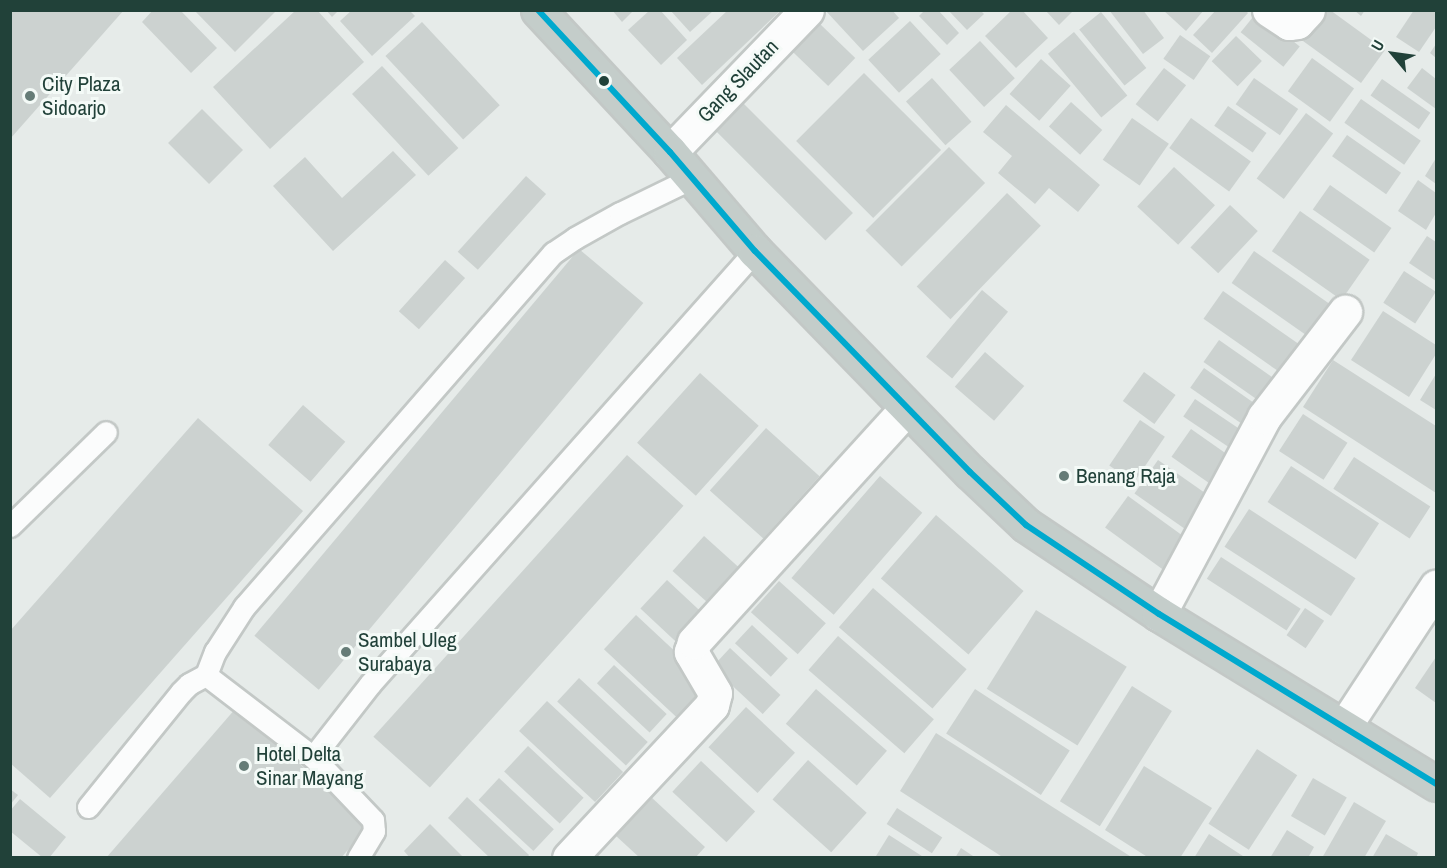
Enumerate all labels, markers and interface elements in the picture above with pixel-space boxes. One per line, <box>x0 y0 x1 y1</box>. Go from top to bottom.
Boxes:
north arrow <box>1363 24 1423 84</box>
street label: Gang Slautan <box>692 34 784 128</box>
text: U <box>1365 36 1389 55</box>
place label: City Plaza Sidoarjo <box>42 71 120 121</box>
unlabelled marker <box>598 75 610 87</box>
marker: City Plaza Sidoarjo <box>23 89 37 103</box>
place label: Benang Raja <box>1076 463 1176 489</box>
marker: Benang Raja <box>1057 469 1071 483</box>
place label: Sambel Uleg Surabaya <box>358 627 457 677</box>
marker: Sambel Uleg Surabaya <box>339 645 353 659</box>
place label: Hotel Delta Sinar Mayang <box>256 741 363 791</box>
marker: Hotel Delta Sinar Mayang <box>237 759 251 773</box>

